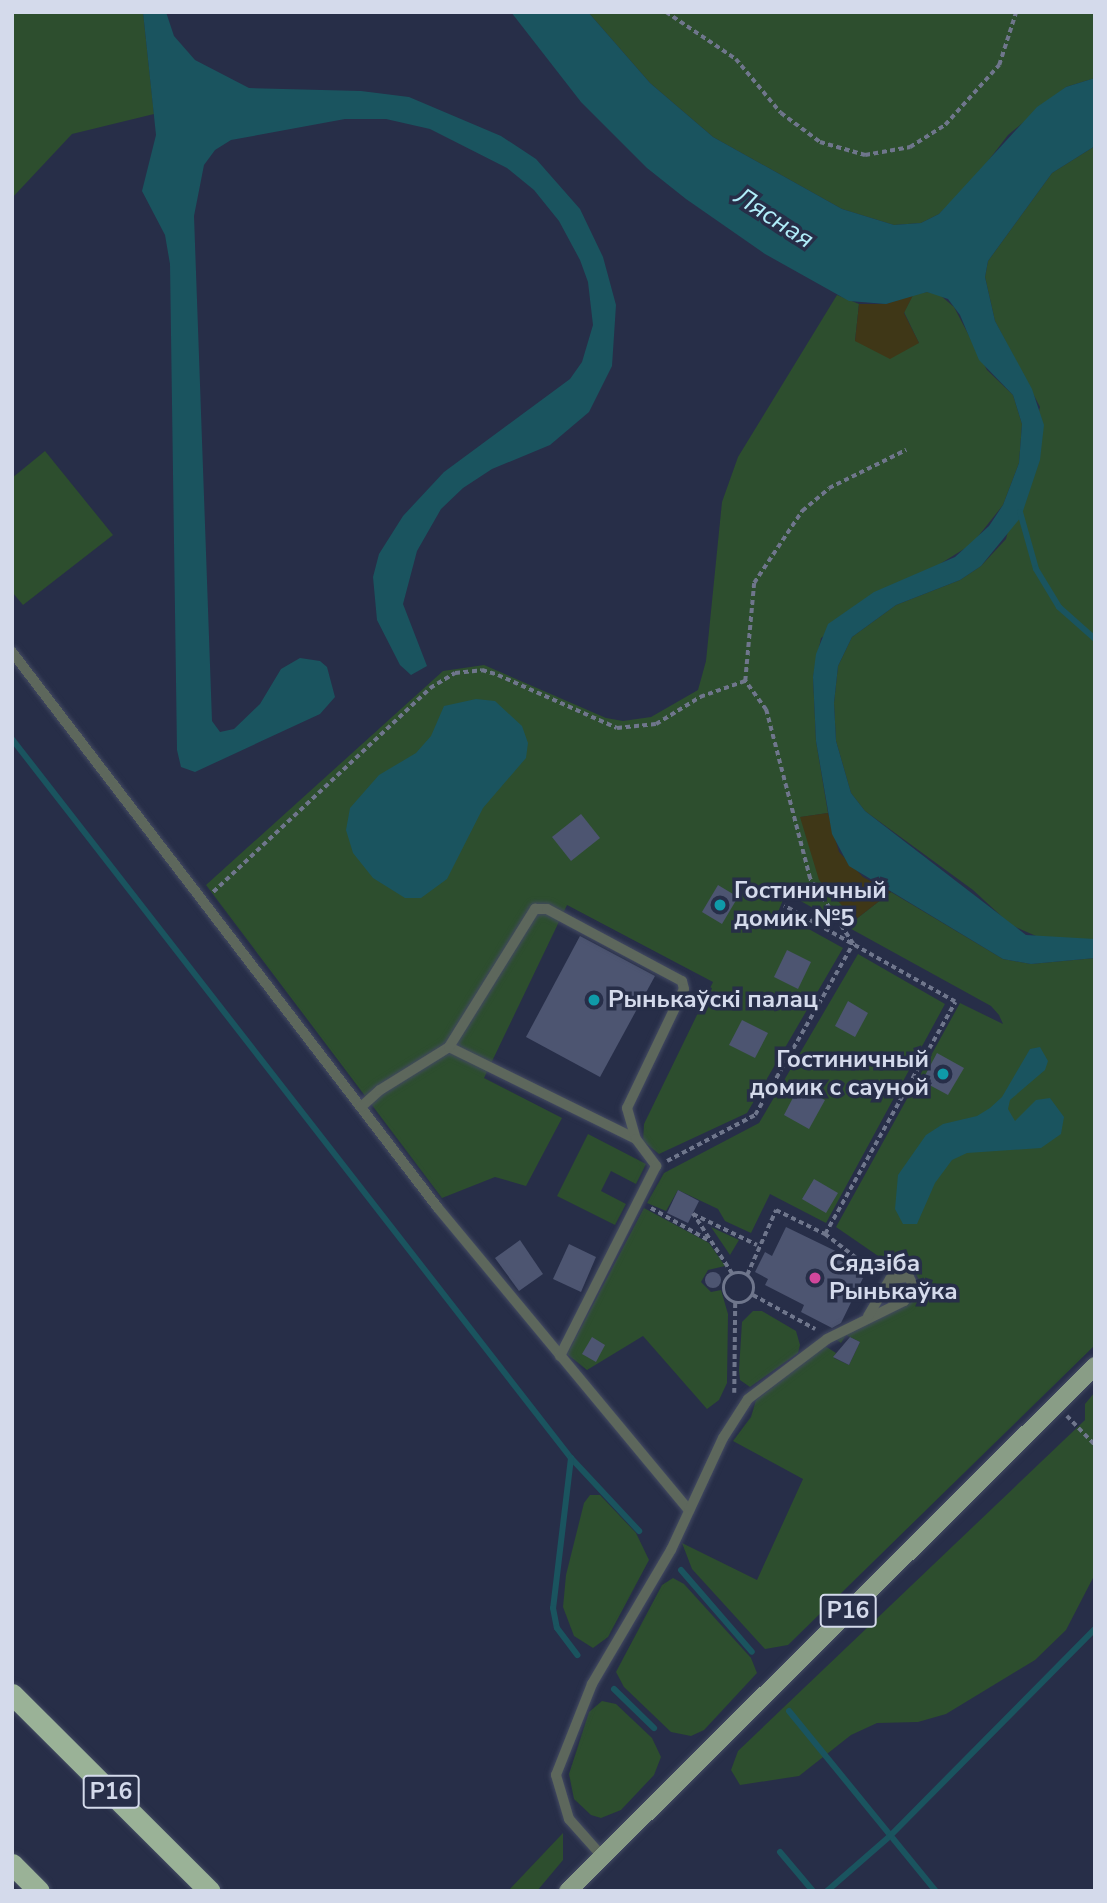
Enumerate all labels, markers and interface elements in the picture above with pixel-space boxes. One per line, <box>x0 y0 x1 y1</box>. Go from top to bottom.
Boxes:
water label: Лясная <box>728 181 820 255</box>
place label: Гостиничный домик №5 <box>734 877 887 933</box>
marker: Гостиничный домик №5 <box>712 897 728 913</box>
place label: Рынькаўскi палац <box>608 986 818 1014</box>
marker: Рынькаўскi палац <box>586 992 602 1008</box>
place label: Гостиничный домик с сауной <box>750 1046 929 1102</box>
marker: Гостиничный домик с сауной <box>935 1066 951 1082</box>
place label: Сядзіба Рынькаўка <box>829 1250 958 1306</box>
marker: Сядзіба Рынькаўка <box>807 1270 823 1286</box>
road number: Р16 <box>818 1592 878 1630</box>
road number: Р16 <box>81 1772 141 1812</box>

